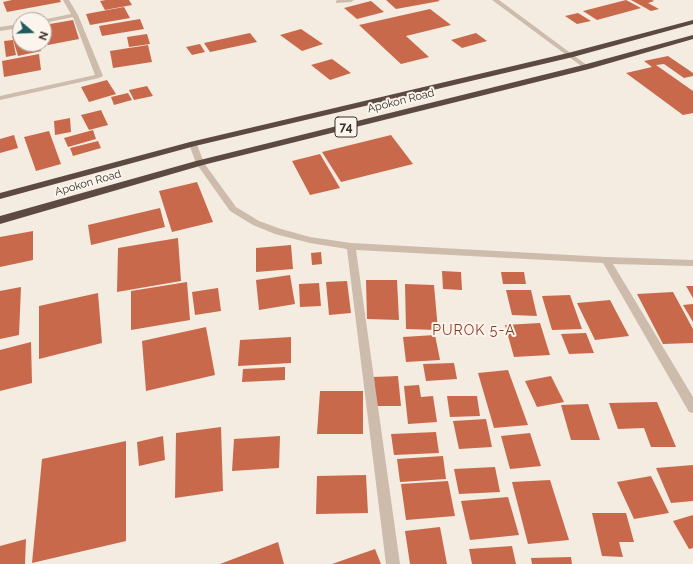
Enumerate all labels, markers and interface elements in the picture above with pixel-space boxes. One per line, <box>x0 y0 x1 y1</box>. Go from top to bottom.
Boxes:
north arrow <box>12 12 52 52</box>
text: N <box>35 30 50 42</box>
street label: Apokon Road <box>366 86 436 116</box>
road number: 74 <box>335 117 357 137</box>
street label: Apokon Road <box>53 167 123 199</box>
district label: PUROK 5-A <box>432 323 516 339</box>

